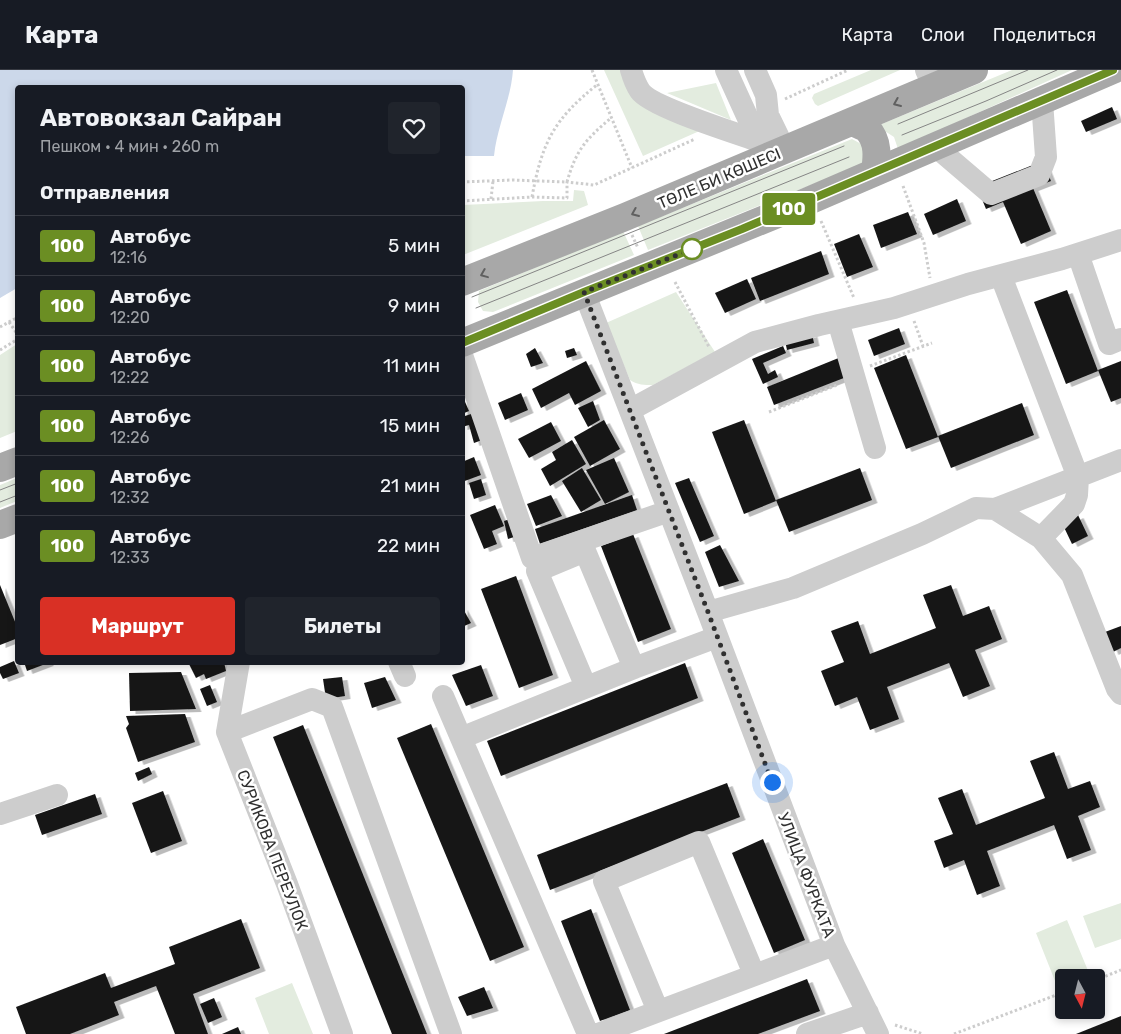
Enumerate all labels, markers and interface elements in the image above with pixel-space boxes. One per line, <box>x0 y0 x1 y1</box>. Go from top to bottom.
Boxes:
text: Карта <box>25 21 98 49</box>
text: Карта <box>842 24 893 46</box>
text: Слои <box>921 24 965 46</box>
text: Поделиться <box>993 24 1096 46</box>
one-way arrow <box>893 96 902 107</box>
button: heart <box>388 102 440 154</box>
text: Автовокзал Сайран <box>40 104 282 132</box>
text: Пешком · 4 мин · 260 m <box>40 137 219 156</box>
street label: ТӨЛЕ БИ КӨШЕСІ <box>655 144 784 213</box>
text: Отправления <box>40 181 170 204</box>
line badge: 100 <box>760 193 818 225</box>
text: 100 <box>772 198 806 220</box>
one-way arrow <box>631 207 640 218</box>
text: Автобус <box>110 225 191 248</box>
text: 5 мин <box>388 234 440 257</box>
text: 100 <box>51 235 84 257</box>
unlabelled marker <box>681 238 703 260</box>
text: 12:16 <box>110 248 147 267</box>
one-way arrow <box>480 268 489 278</box>
text: Автобус <box>110 285 191 308</box>
text: 9 мин <box>388 294 440 317</box>
text: 100 <box>51 295 84 317</box>
text: 12:20 <box>110 308 150 327</box>
text: Автобус <box>110 345 191 368</box>
text: 11 мин <box>383 354 440 377</box>
text: 100 <box>51 355 84 377</box>
text: 12:22 <box>110 368 149 387</box>
text: Автобус <box>110 405 191 428</box>
text: 15 мин <box>380 414 440 437</box>
text: 100 <box>51 415 84 437</box>
text: 12:26 <box>110 428 149 447</box>
text: Автобус <box>110 465 191 488</box>
text: 21 мин <box>380 474 440 497</box>
text: 100 <box>51 475 84 497</box>
text: 12:32 <box>110 488 149 507</box>
text: Автобус <box>110 525 191 548</box>
text: 22 мин <box>377 534 440 557</box>
text: 100 <box>51 535 84 557</box>
text: 12:33 <box>110 548 150 567</box>
button: Маршрут <box>40 597 235 655</box>
button: Билеты <box>245 597 440 655</box>
street label: СУРИКОВА ПЕРЕУЛОК <box>233 767 312 933</box>
your location <box>760 770 785 795</box>
street label: УЛИЦА ФУРКАТА <box>774 810 839 941</box>
north arrow <box>1055 969 1105 1019</box>
map controls <box>1055 969 1105 1019</box>

